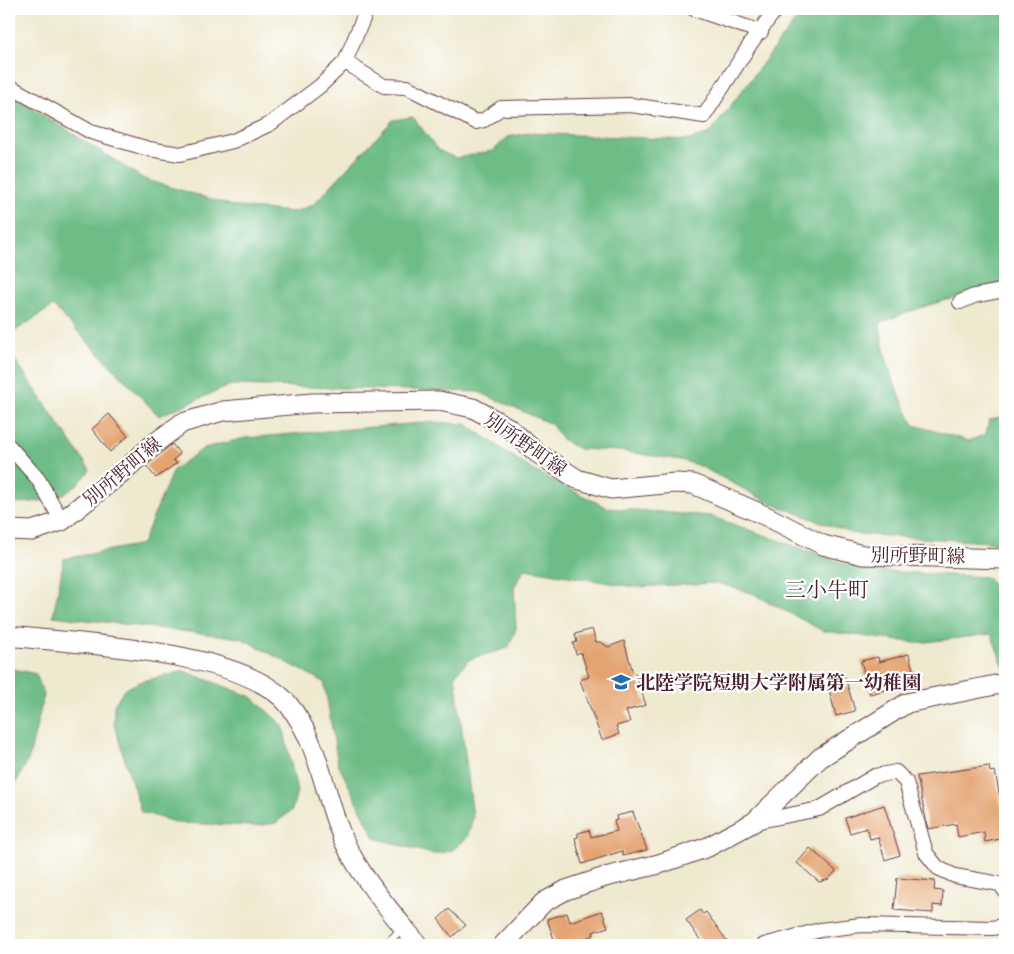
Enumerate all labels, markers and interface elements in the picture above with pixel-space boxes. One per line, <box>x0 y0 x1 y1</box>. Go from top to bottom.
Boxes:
street label: 別所野町線 <box>479 405 573 483</box>
street label: 別所野町線 <box>77 430 167 512</box>
street label: 別所野町線 <box>870 540 966 570</box>
district label: 三小牛町 <box>785 574 869 605</box>
place label: 北陸学院短期大学附属第一幼稚園 <box>636 668 921 696</box>
school or university icon: 北陸学院短期大学附属第一幼稚園 <box>610 671 632 693</box>

